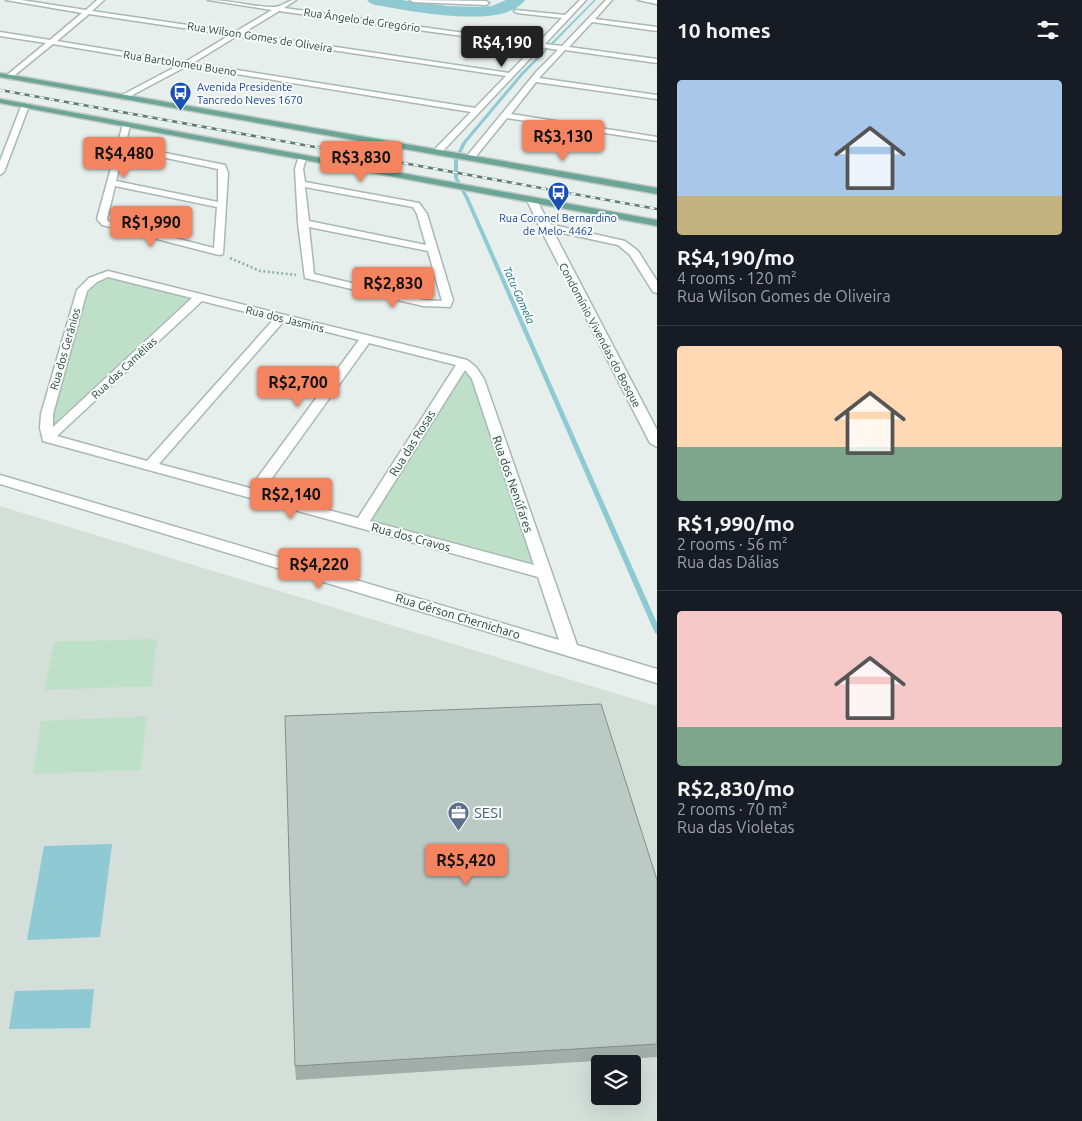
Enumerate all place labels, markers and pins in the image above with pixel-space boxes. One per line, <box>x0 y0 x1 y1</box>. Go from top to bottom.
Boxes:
pin: R$4,190 <box>456 26 548 68</box>
bus stop icon: Avenida Presidente Tancredo Neves 1670 <box>169 81 193 112</box>
place label: Avenida Presidente Tancredo Neves 1670 <box>197 81 303 106</box>
pin: R$3,130 <box>517 120 609 162</box>
pin: R$4,480 <box>78 136 170 179</box>
pin: R$3,830 <box>315 140 407 183</box>
bus stop icon: Rua Coronel Bernardino de Melo- 4462 <box>546 180 570 211</box>
pin: R$1,990 <box>105 206 197 248</box>
place label: Rua Coronel Bernardino de Melo- 4462 <box>499 212 617 237</box>
pin: R$2,830 <box>347 266 439 309</box>
pin: R$2,700 <box>252 366 344 408</box>
pin: R$2,140 <box>245 478 337 520</box>
pin: R$4,220 <box>273 548 365 590</box>
office icon: SESI <box>446 800 470 831</box>
place label: SESI <box>474 804 502 821</box>
pin: R$5,420 <box>420 844 512 886</box>

